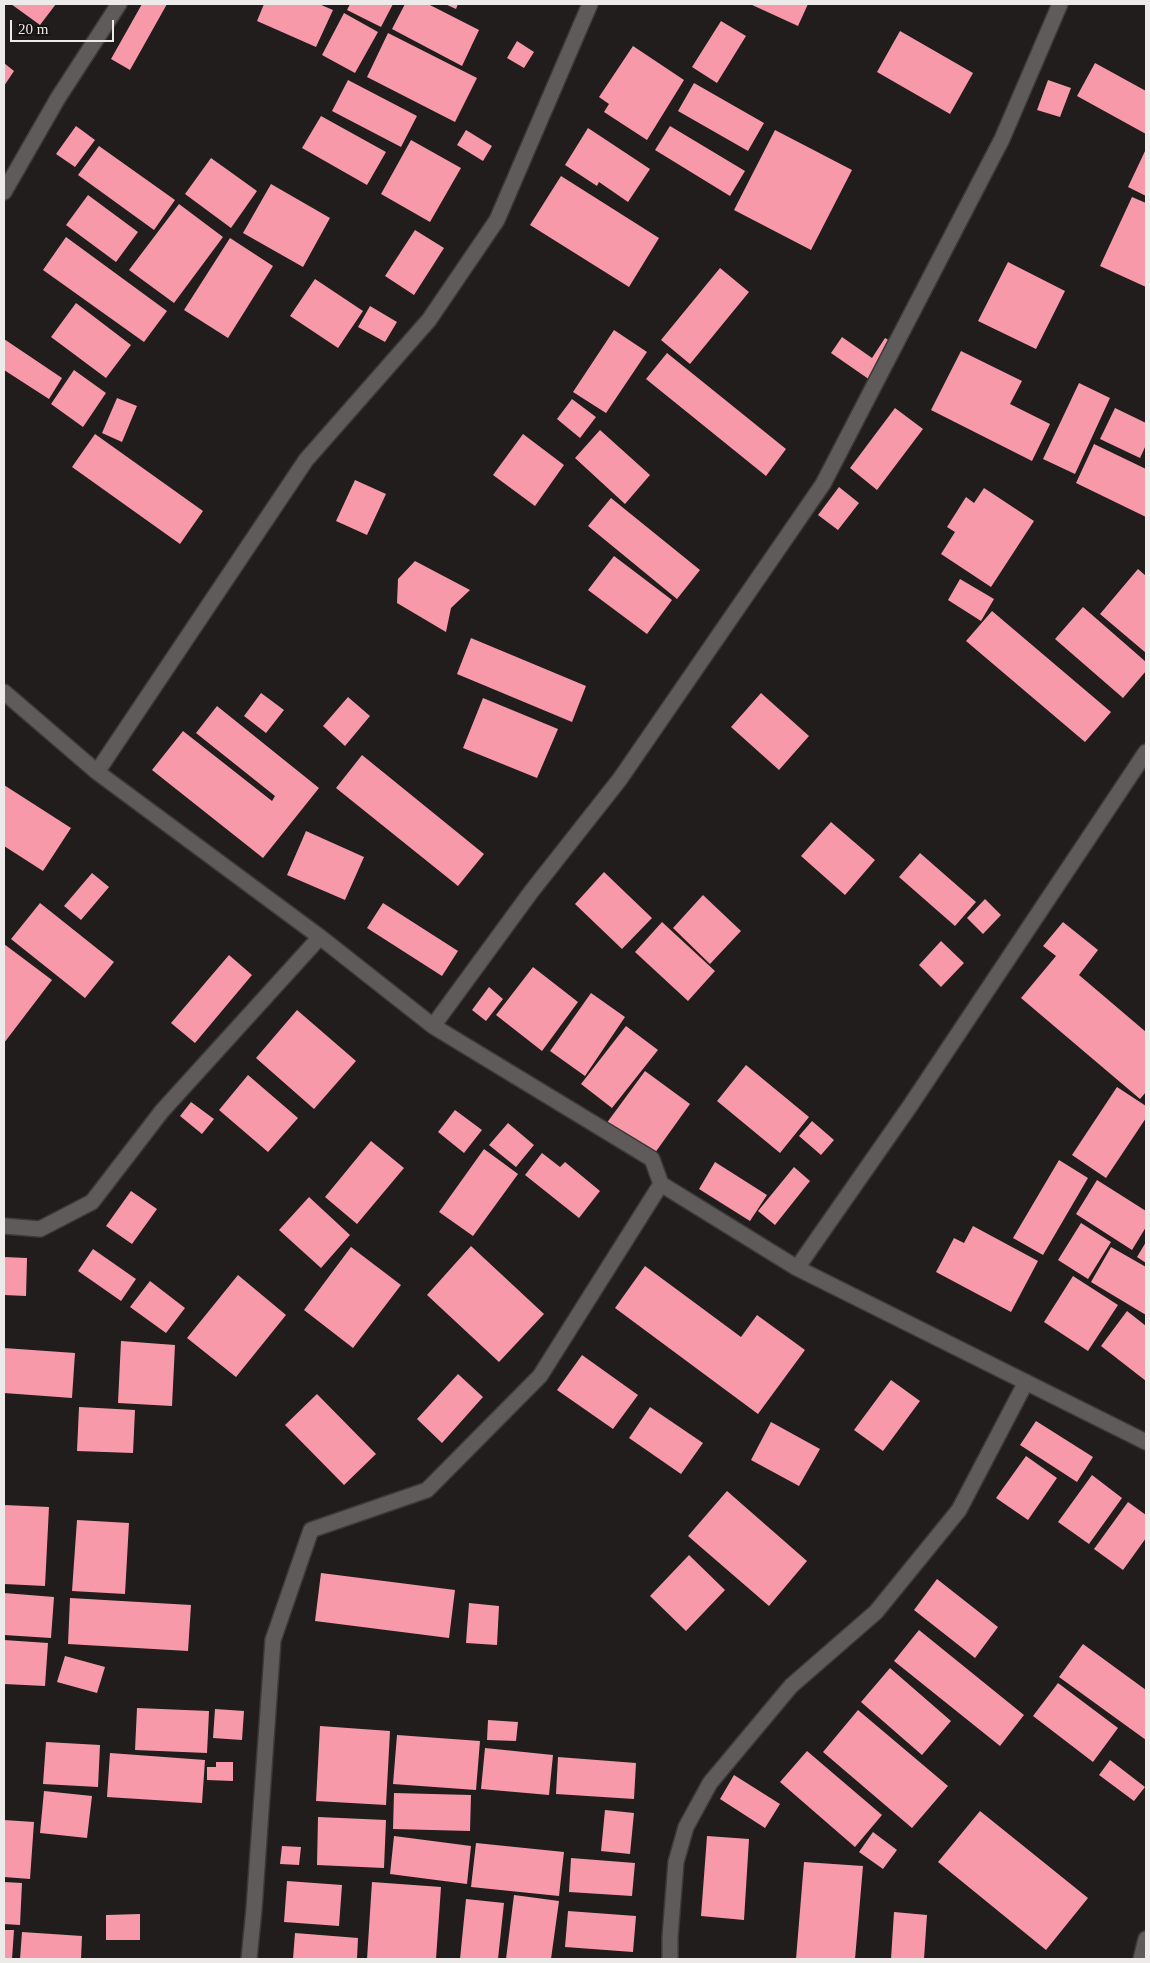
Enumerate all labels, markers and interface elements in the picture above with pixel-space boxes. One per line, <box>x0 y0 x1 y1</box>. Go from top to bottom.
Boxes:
scale bar <box>12 10 116 42</box>
text: 20 m <box>18 21 48 37</box>

